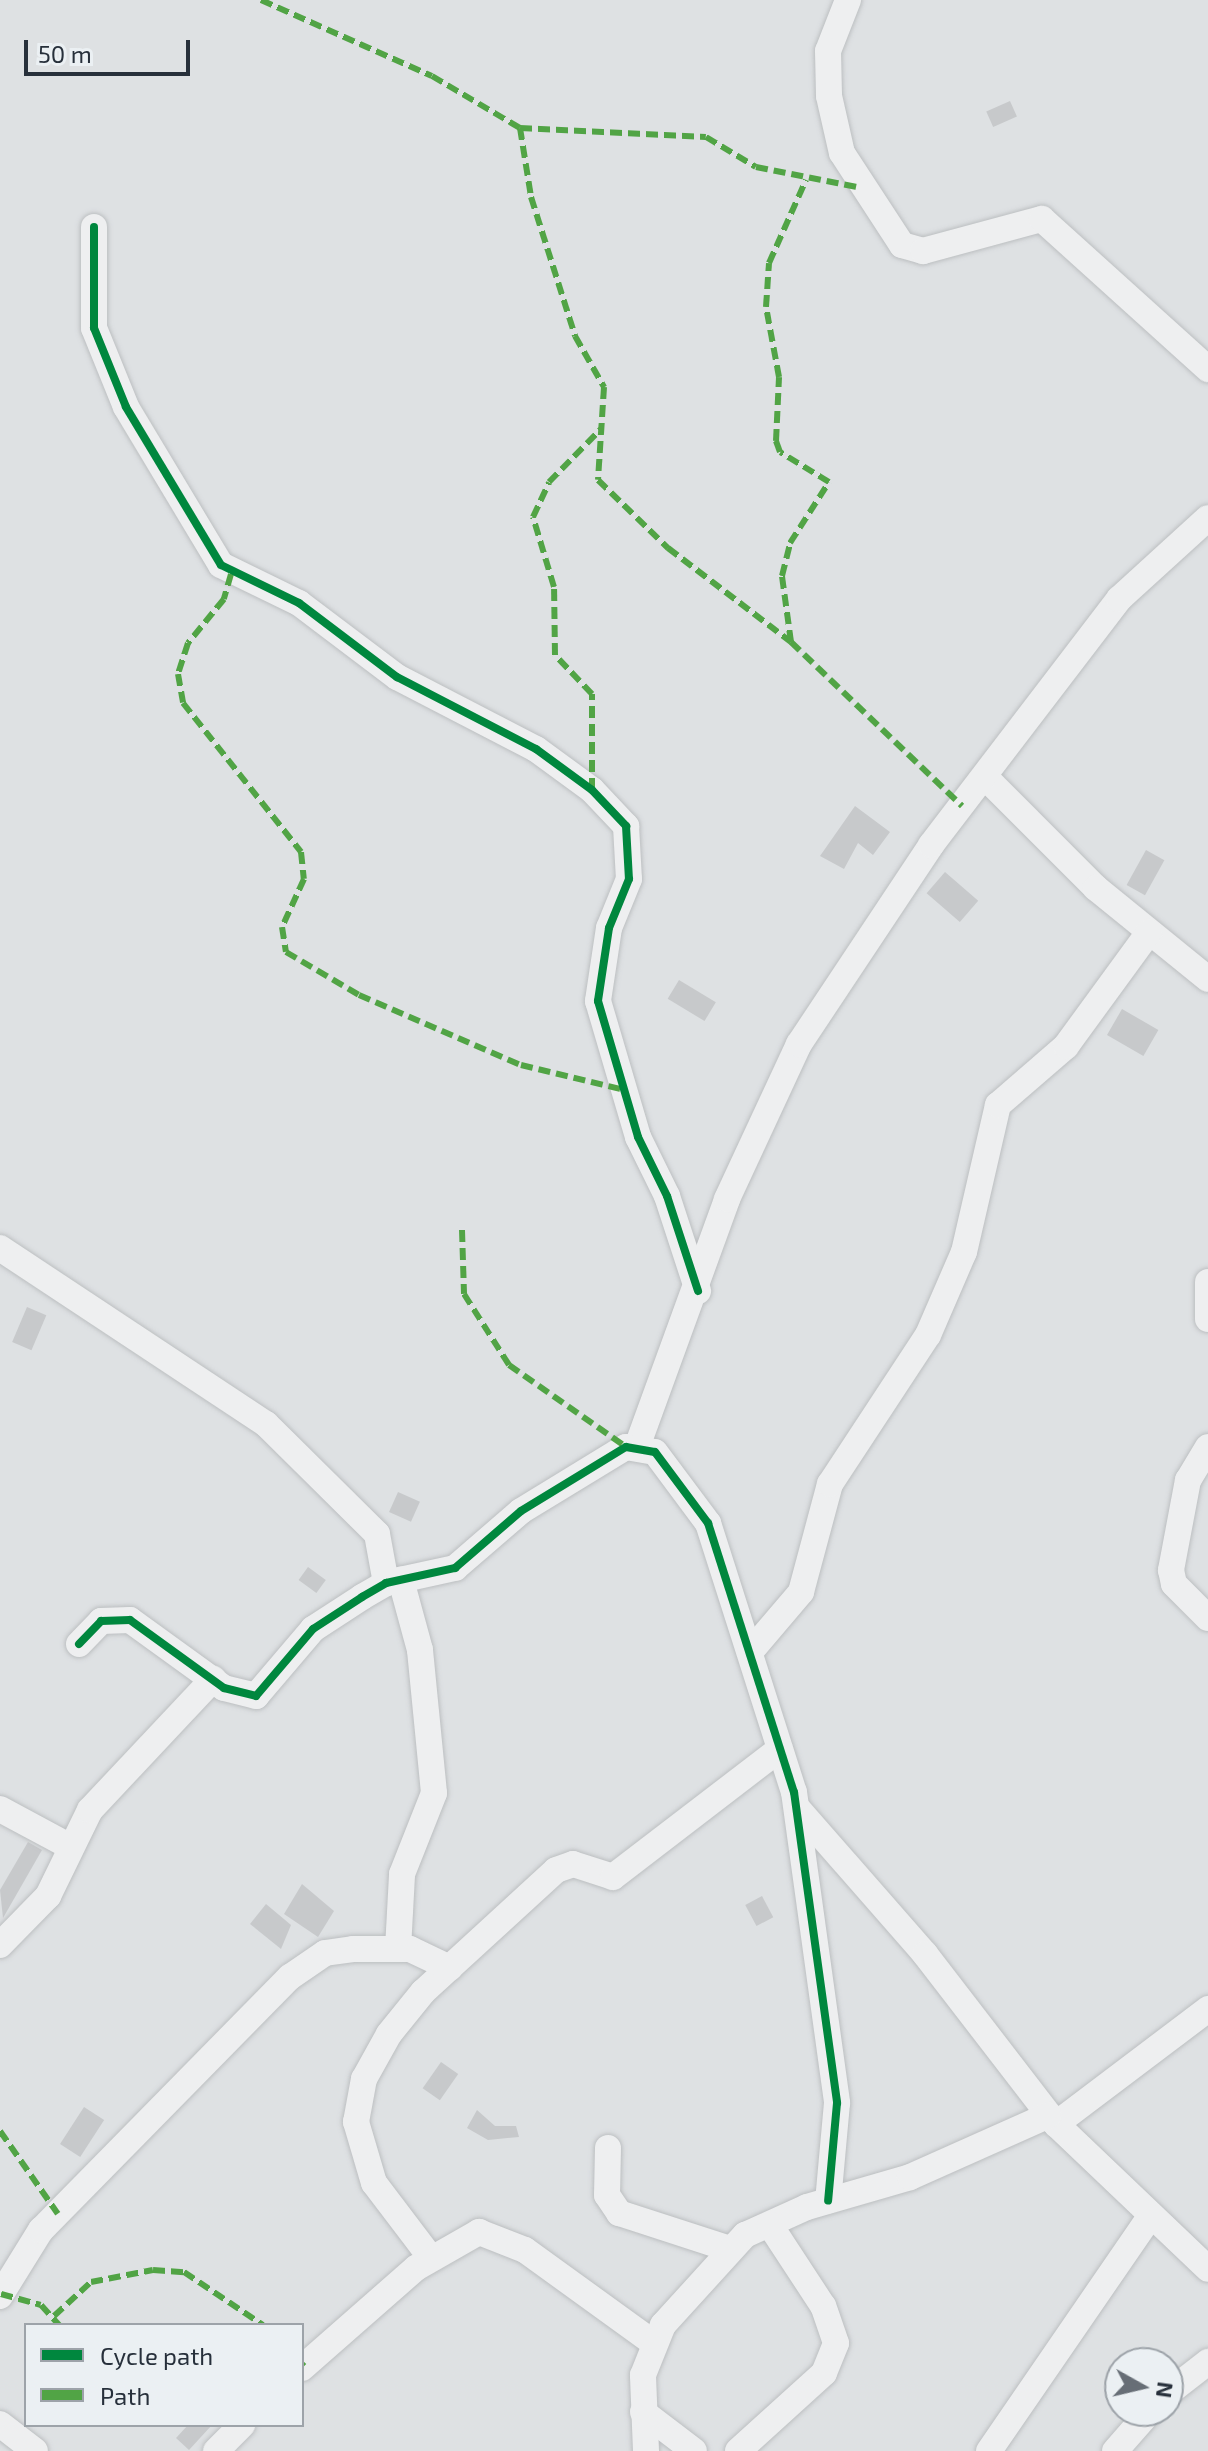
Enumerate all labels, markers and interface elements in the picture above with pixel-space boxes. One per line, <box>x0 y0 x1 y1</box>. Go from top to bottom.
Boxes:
scale bar <box>28 24 194 74</box>
text: 50 m <box>38 39 92 68</box>
legend <box>24 2323 304 2427</box>
text: Cycle path <box>100 2341 213 2370</box>
north arrow <box>1104 2347 1184 2427</box>
text: N <box>1152 2380 1180 2400</box>
text: Path <box>100 2381 150 2410</box>

